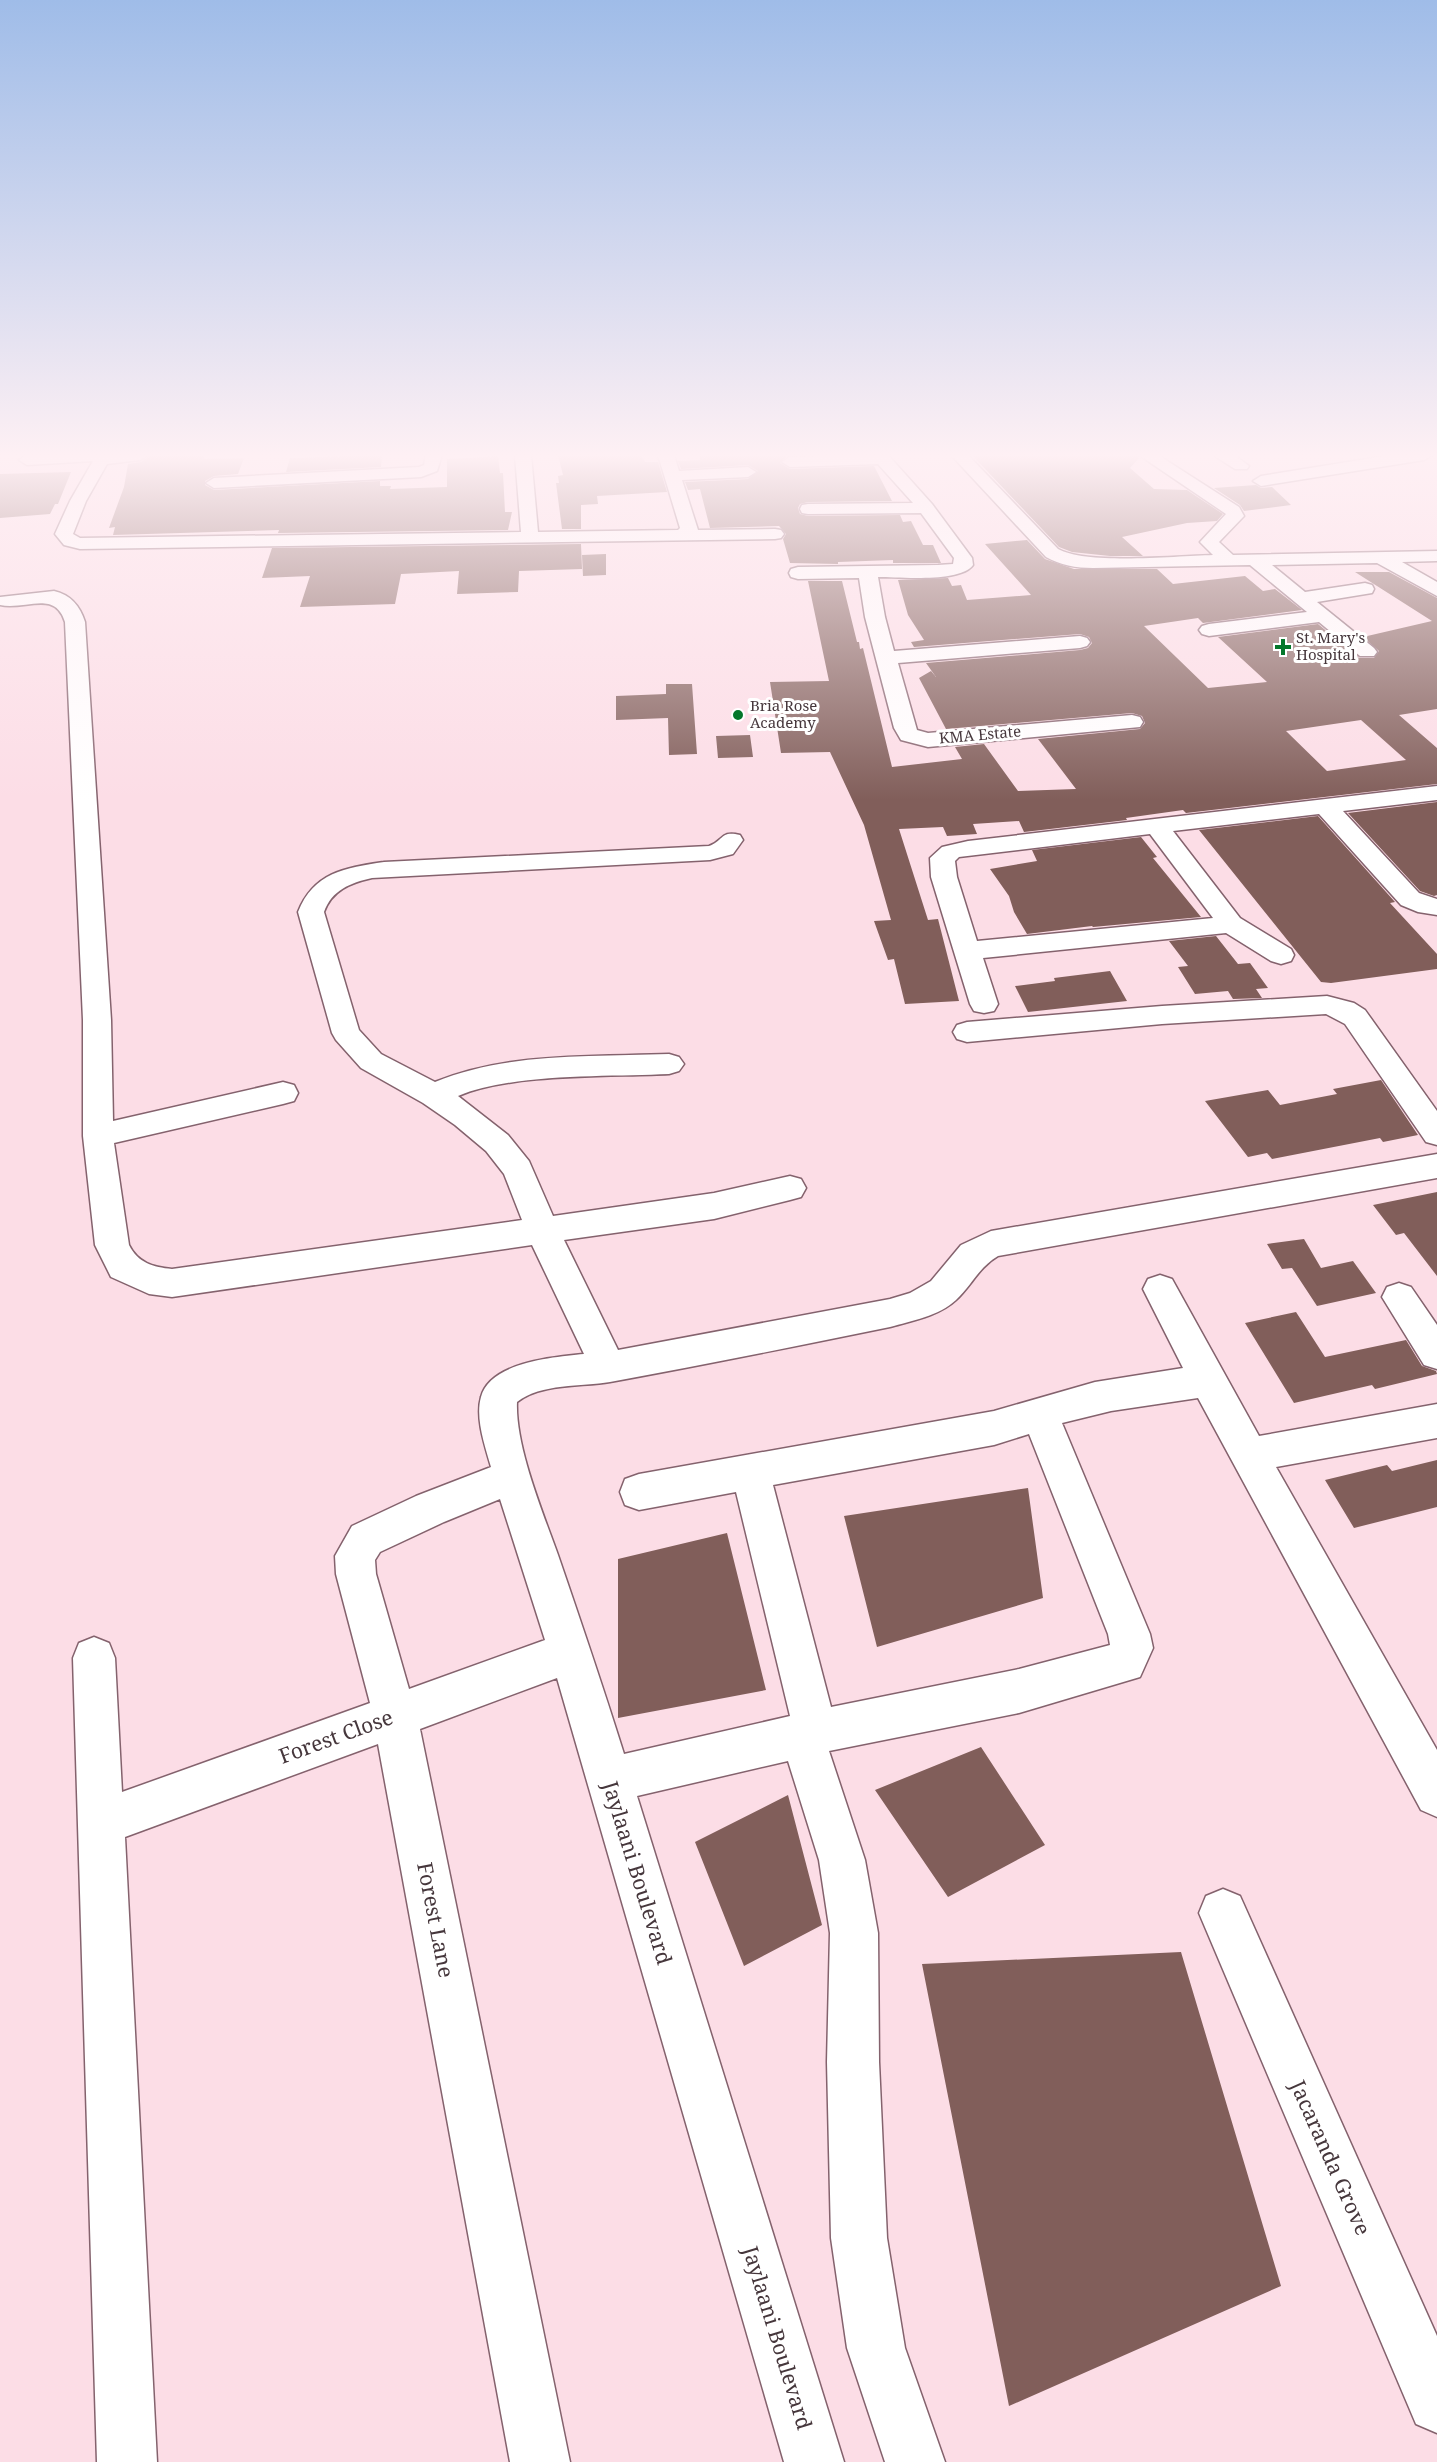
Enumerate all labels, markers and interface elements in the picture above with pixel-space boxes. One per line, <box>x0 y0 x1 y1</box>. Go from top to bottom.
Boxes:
place label: St. Mary's Hospital <box>1296 627 1365 664</box>
marker: St. Mary's Hospital <box>1274 638 1292 656</box>
place label: Bria Rose Academy <box>750 695 817 732</box>
marker: Bria Rose Academy <box>731 708 745 722</box>
street label: KMA Estate <box>938 720 1022 748</box>
street label: Forest Close <box>275 1702 397 1770</box>
street label: Jaylaani Boulevard <box>596 1777 679 1968</box>
street label: Forest Lane <box>411 1860 461 1980</box>
street label: Jacaranda Grove <box>1284 2075 1378 2240</box>
street label: Jaylaani Boulevard <box>736 2242 819 2433</box>

